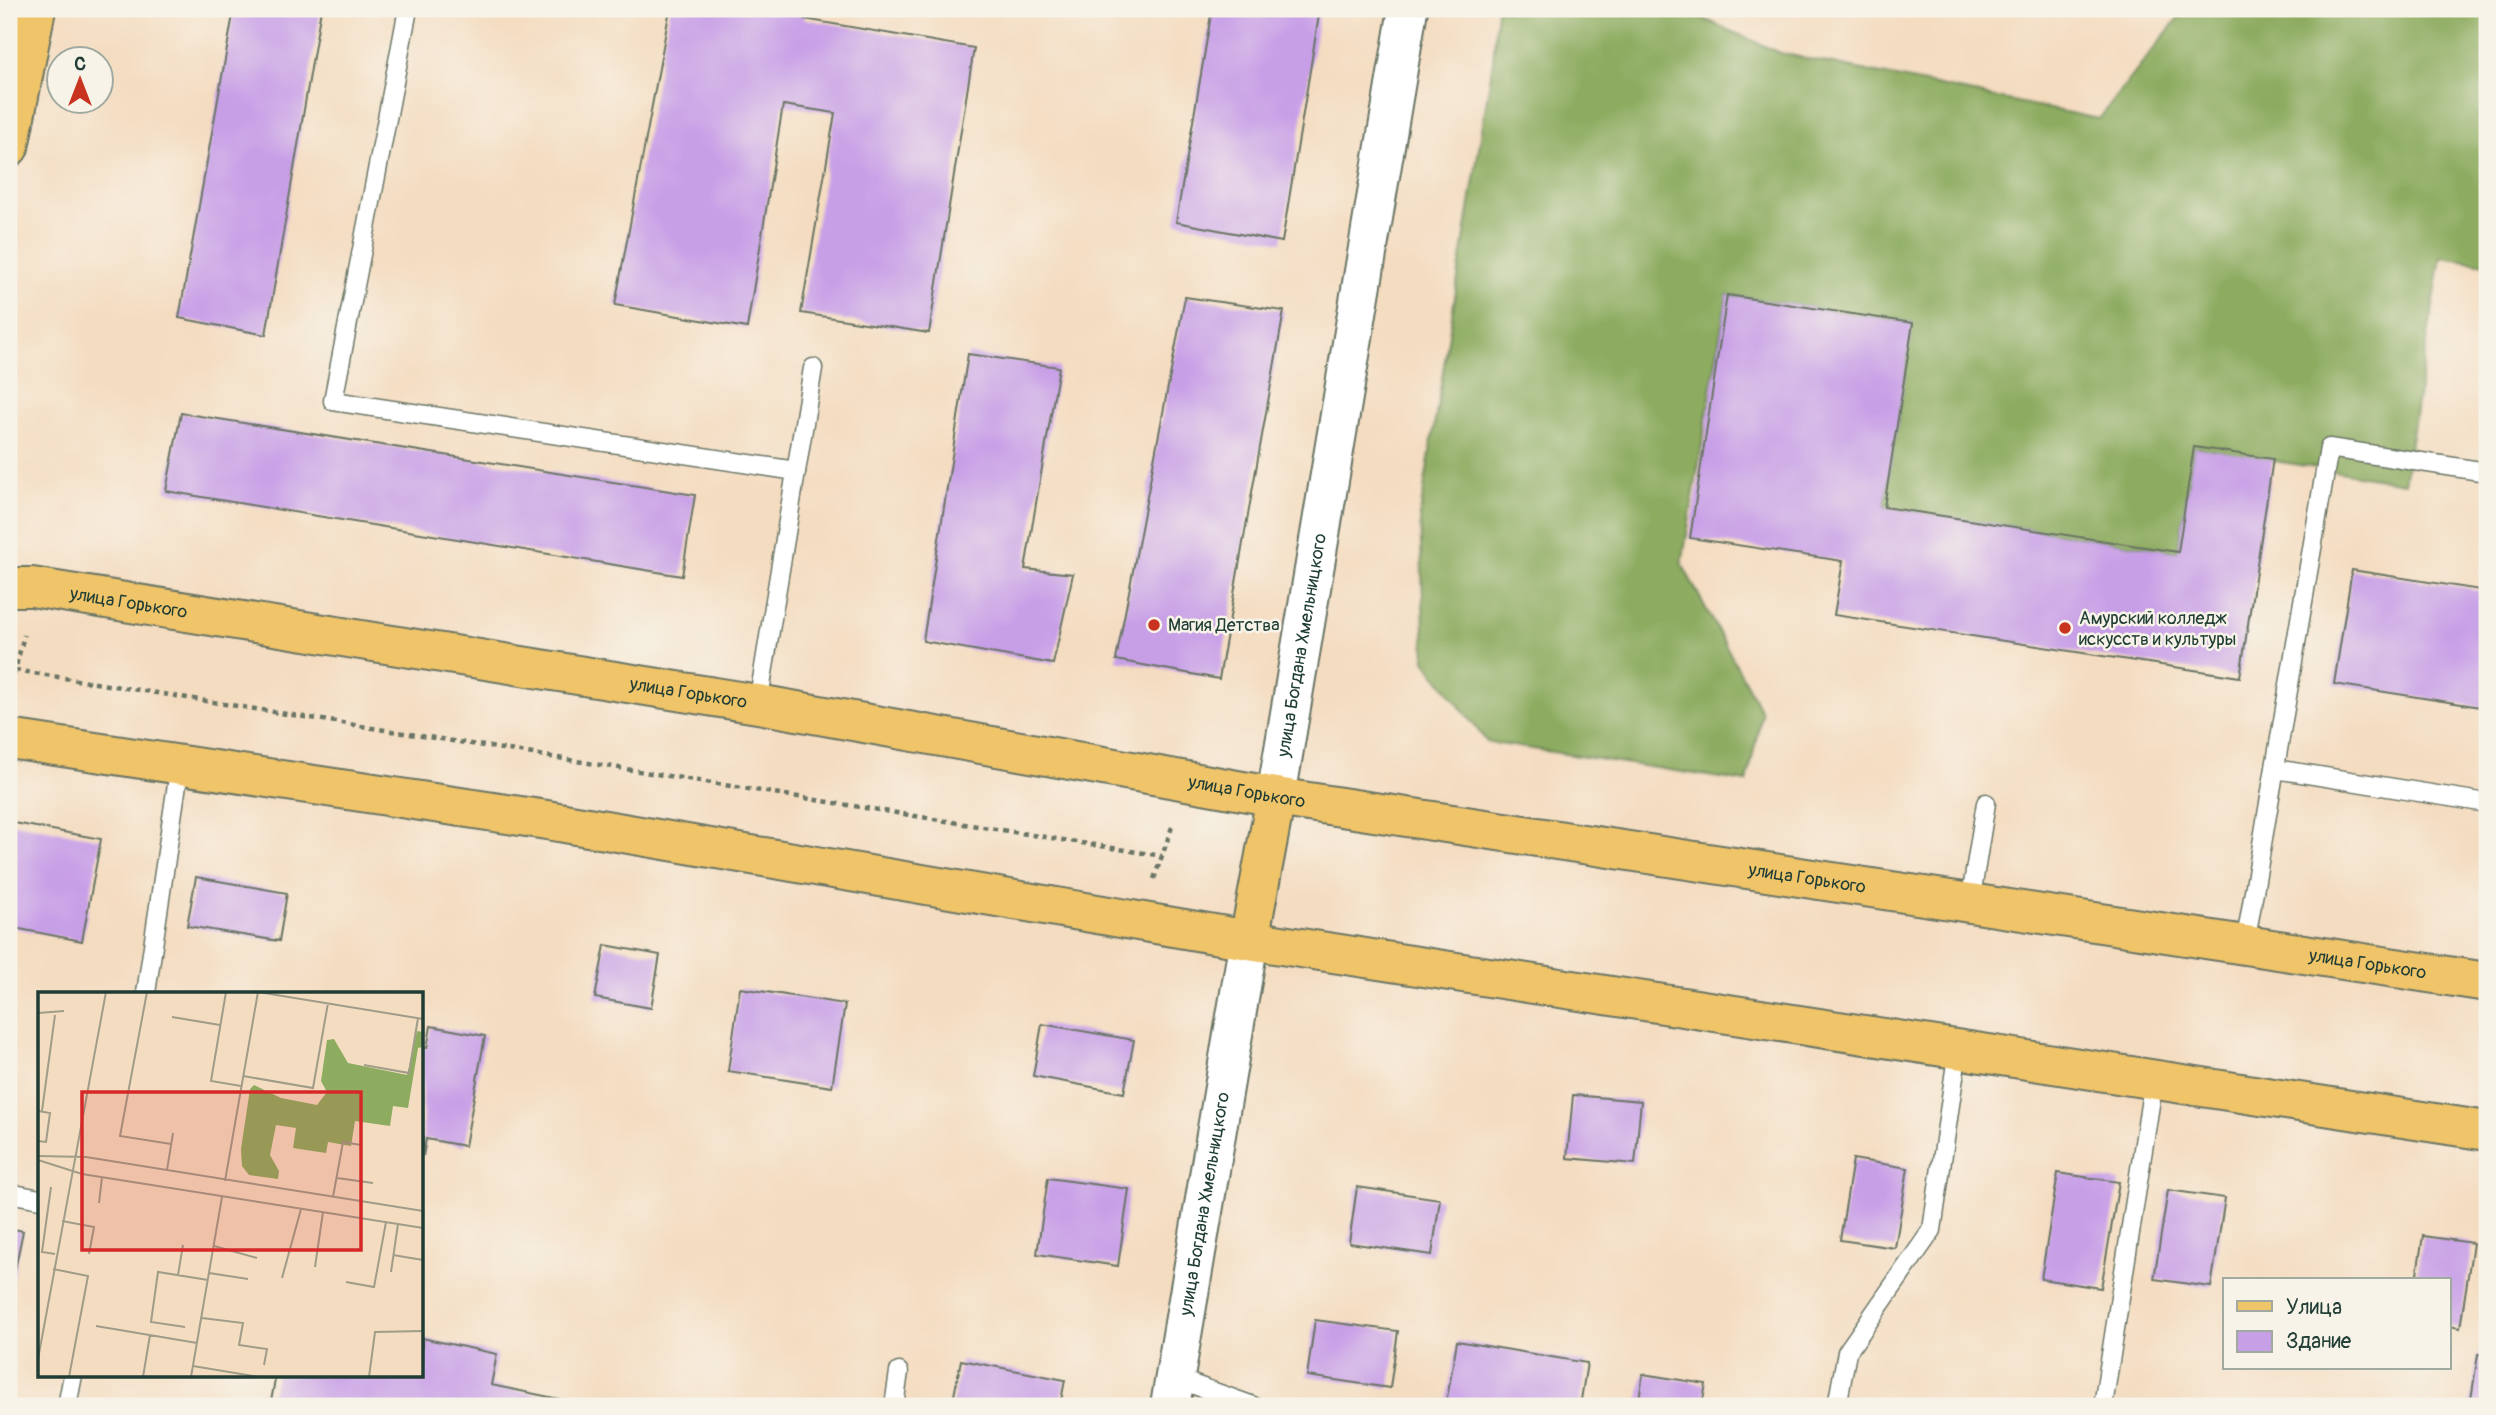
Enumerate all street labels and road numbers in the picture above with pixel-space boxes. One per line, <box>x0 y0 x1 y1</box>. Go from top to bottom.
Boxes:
street label: улица Богдана Хмельницкого <box>1272 531 1332 760</box>
street label: улица Горького <box>67 582 189 624</box>
street label: улица Горького <box>627 672 749 714</box>
street label: улица Горького <box>1185 770 1307 813</box>
street label: улица Горького <box>1746 858 1868 899</box>
street label: улица Горького <box>2306 944 2428 985</box>
street label: улица Богдана Хмельницкого <box>1174 1090 1235 1318</box>

